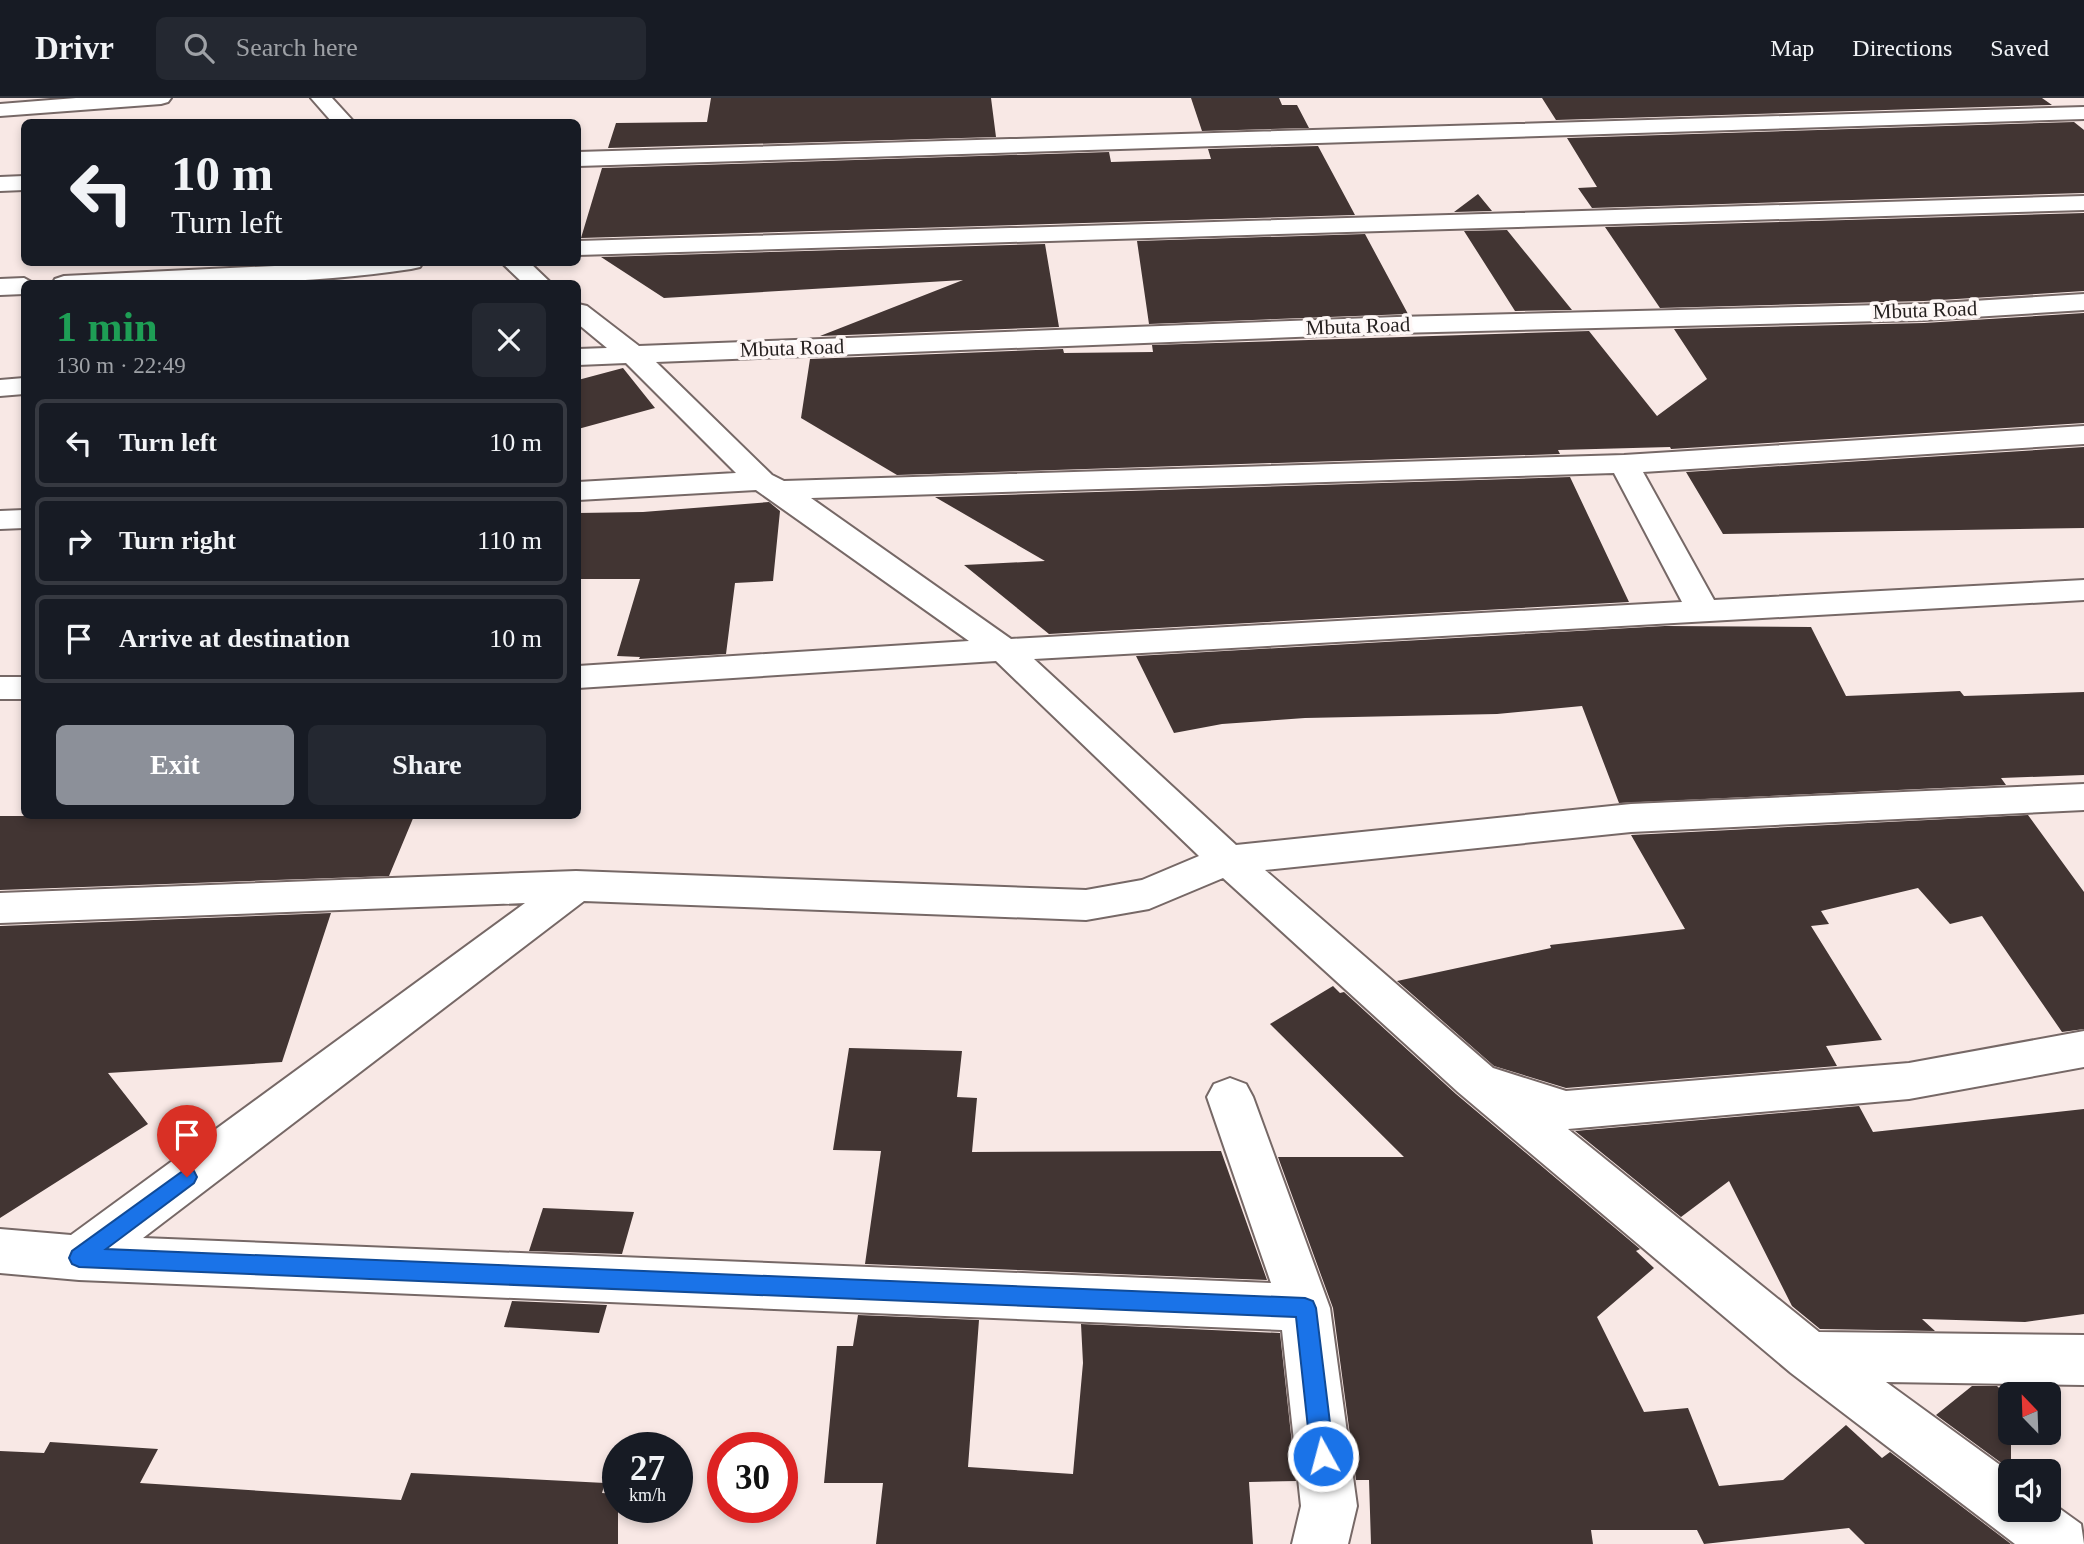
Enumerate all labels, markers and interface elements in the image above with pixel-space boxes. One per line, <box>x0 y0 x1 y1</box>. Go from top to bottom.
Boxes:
search box <box>156 17 646 80</box>
icon: search <box>180 29 218 67</box>
text: Drivr <box>35 30 114 66</box>
text: Search here <box>236 33 358 62</box>
text: Map <box>1770 35 1814 61</box>
text: Directions <box>1852 35 1952 61</box>
text: Saved <box>1990 35 2049 61</box>
text: 10 m <box>171 146 273 201</box>
icon: left <box>56 147 147 238</box>
text: Turn left <box>171 204 283 240</box>
street label: Mbuta Road <box>1872 296 1978 324</box>
button: close <box>472 303 546 377</box>
text: 1 min <box>56 304 158 350</box>
street label: Mbuta Road <box>1305 312 1411 340</box>
street label: Mbuta Road <box>739 334 845 362</box>
text: 130 m · 22:49 <box>56 353 186 378</box>
icon: left <box>60 424 98 462</box>
text: Turn left <box>119 428 217 457</box>
text: 10 m <box>489 428 542 457</box>
icon: right <box>60 522 98 560</box>
text: Turn right <box>119 526 236 555</box>
text: 110 m <box>477 526 542 555</box>
icon: arrive <box>60 620 98 658</box>
text: Arrive at destination <box>119 624 350 653</box>
text: 10 m <box>489 624 542 653</box>
button: Exit <box>56 725 294 805</box>
button: Share <box>308 725 546 805</box>
pin <box>157 1105 217 1177</box>
icon: arrive <box>168 1116 206 1154</box>
north arrow <box>1998 1382 2062 1446</box>
map controls <box>1998 1382 2061 1522</box>
position arrow <box>1286 1419 1360 1493</box>
speed limit sign: 30 <box>707 1432 798 1523</box>
text: 27 <box>630 1449 665 1488</box>
button: sound <box>1998 1459 2061 1522</box>
text: km/h <box>629 1485 666 1505</box>

